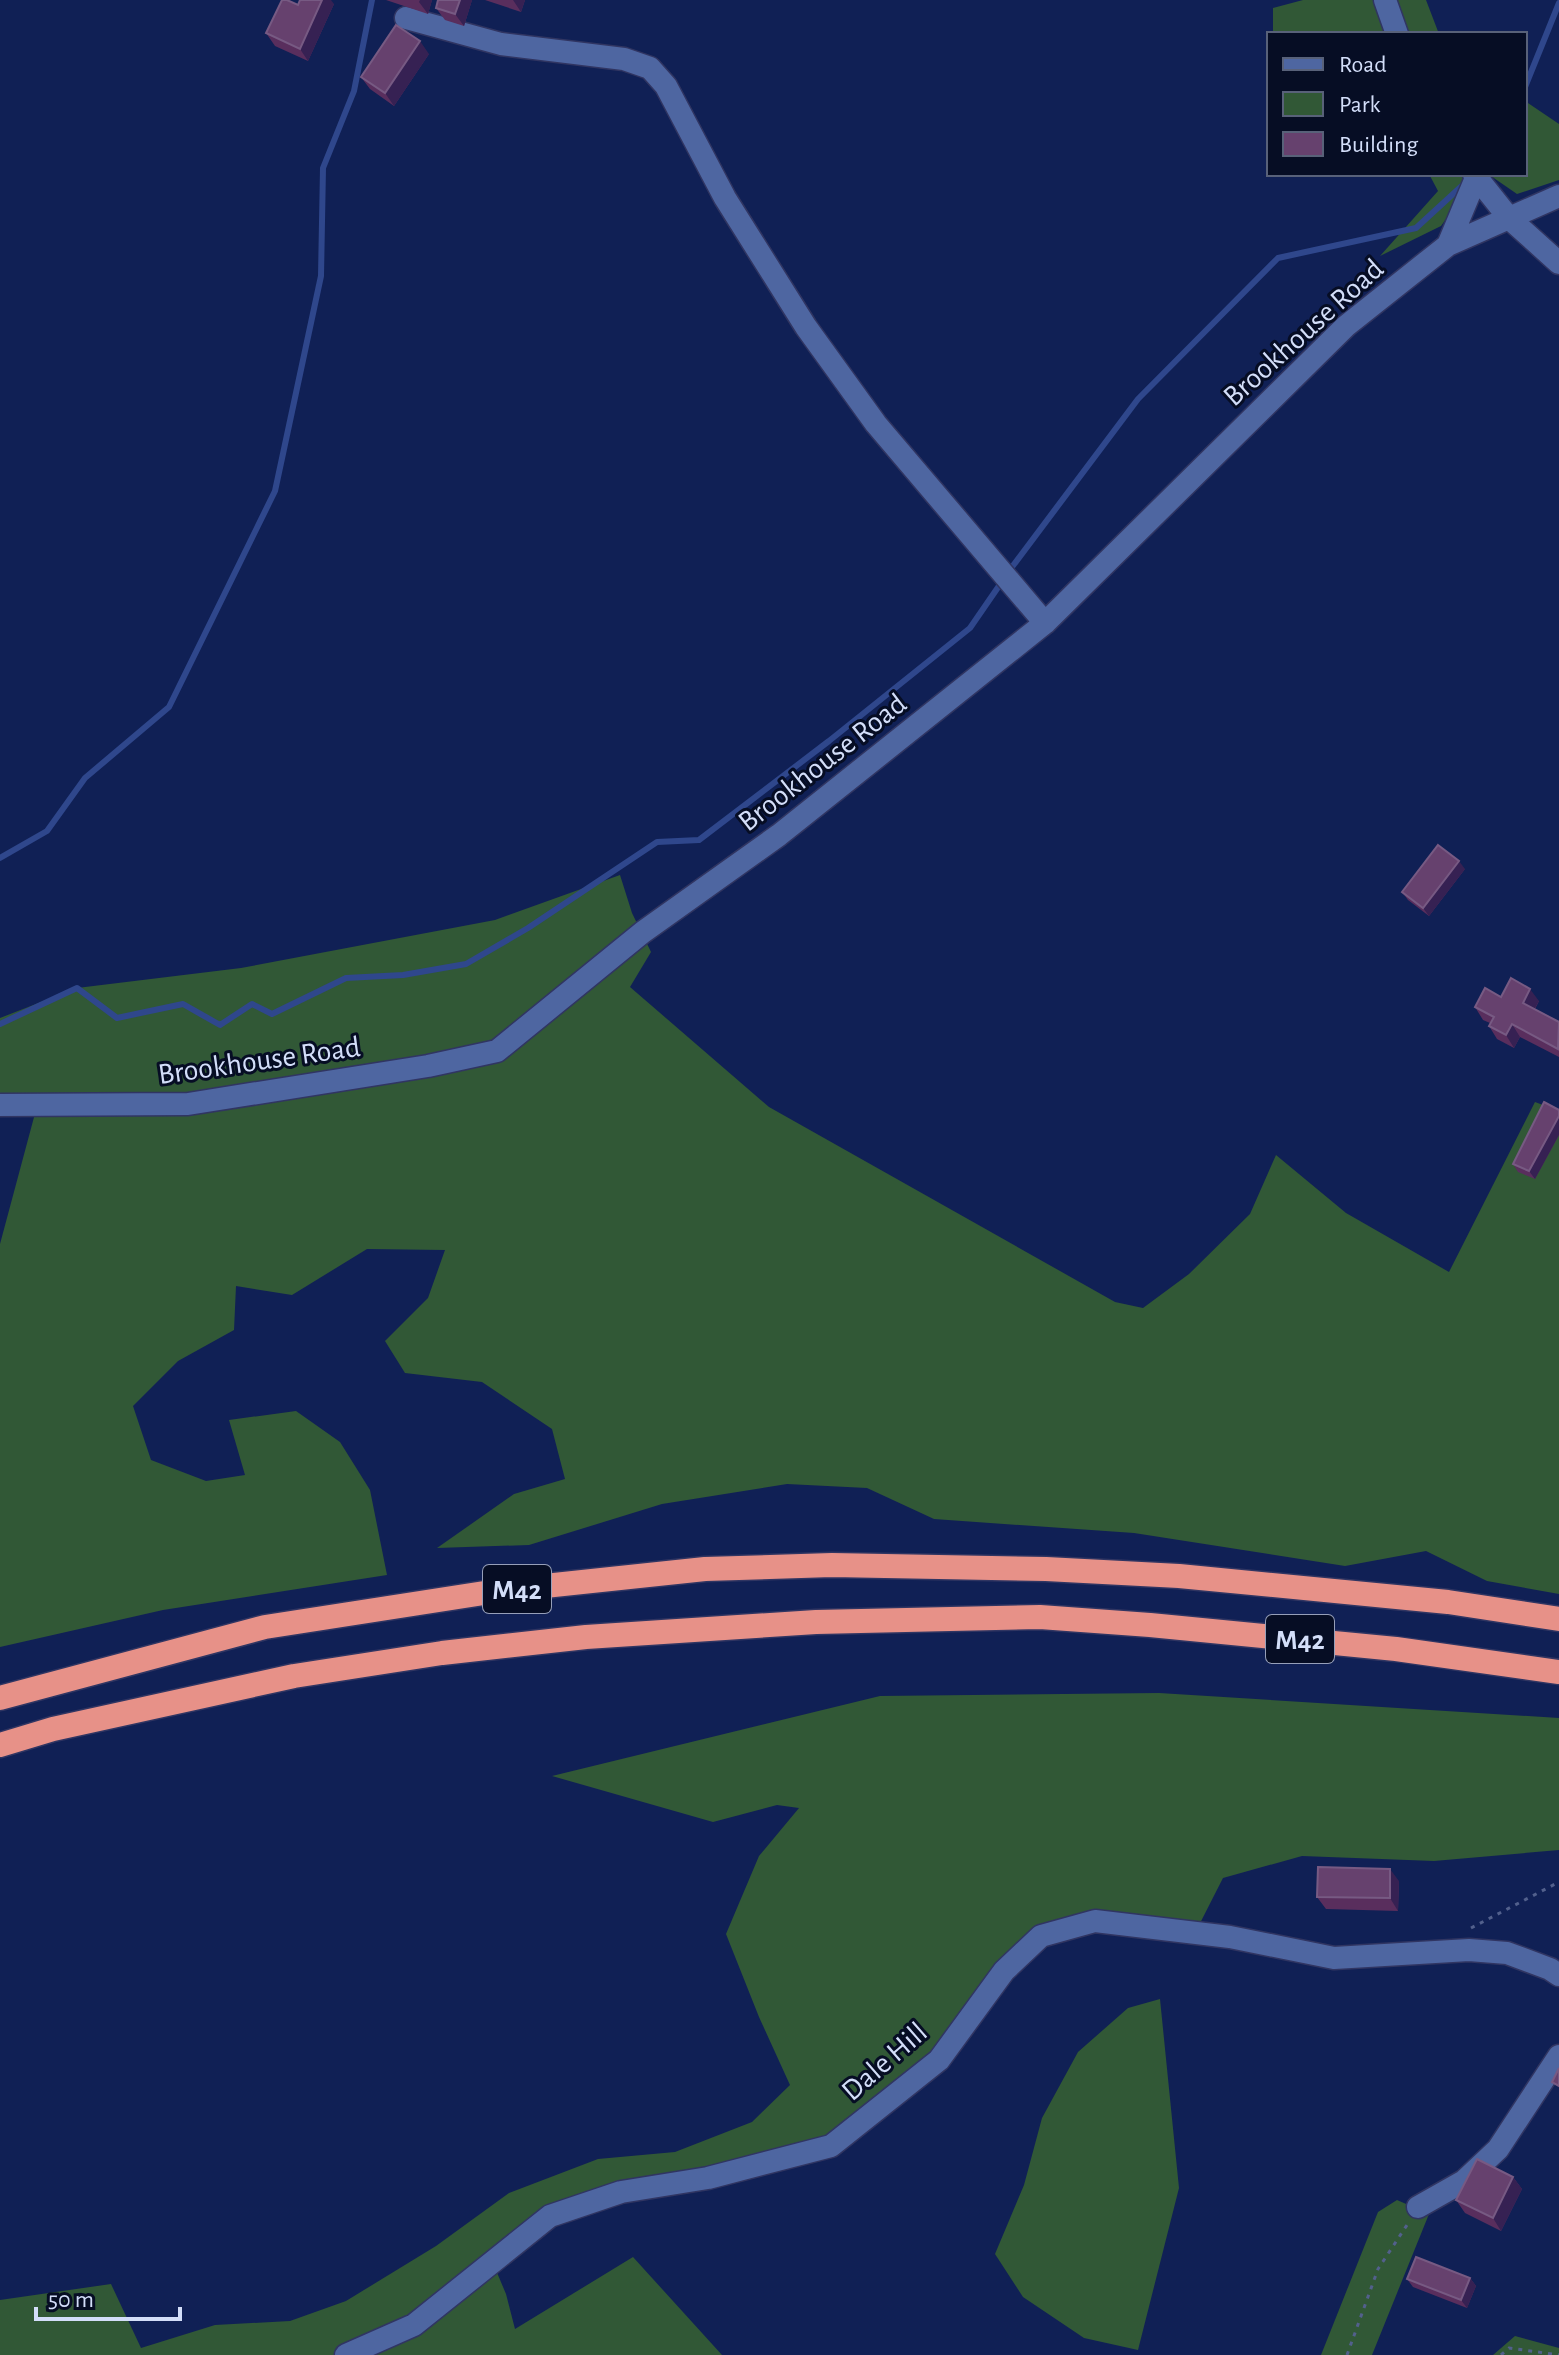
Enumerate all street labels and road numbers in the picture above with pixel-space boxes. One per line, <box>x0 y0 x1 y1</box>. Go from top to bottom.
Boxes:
street label: Brookhouse Road <box>1218 253 1389 412</box>
street label: Brookhouse Road <box>733 688 912 837</box>
street label: Brookhouse Road <box>156 1032 362 1090</box>
road number: M42 <box>483 1565 551 1613</box>
road number: M42 <box>1266 1615 1334 1663</box>
street label: Dale Hill <box>836 2017 933 2107</box>

